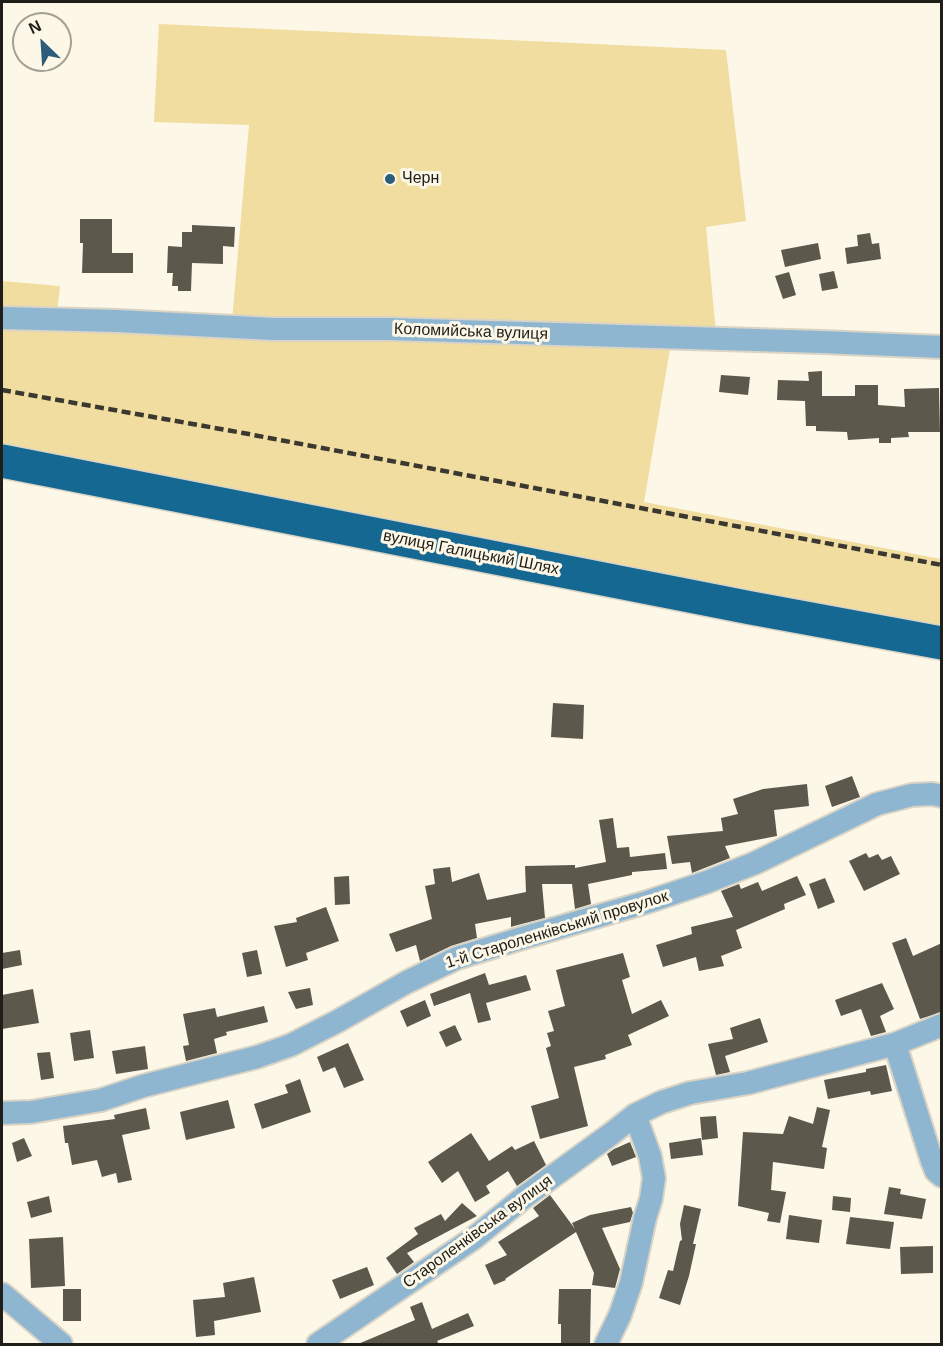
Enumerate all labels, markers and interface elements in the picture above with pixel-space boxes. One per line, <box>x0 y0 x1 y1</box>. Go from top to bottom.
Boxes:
north arrow <box>12 12 72 72</box>
text: N <box>26 17 44 37</box>
place label: Черн <box>402 169 439 189</box>
marker: Черн <box>383 172 397 186</box>
street label: Коломийська вулиця <box>394 320 548 344</box>
street label: вулиця Галицький Шлях <box>381 527 561 579</box>
street label: 1-й Староленківський провулок <box>443 887 671 973</box>
street label: Староленківська вулиця <box>400 1171 556 1293</box>

